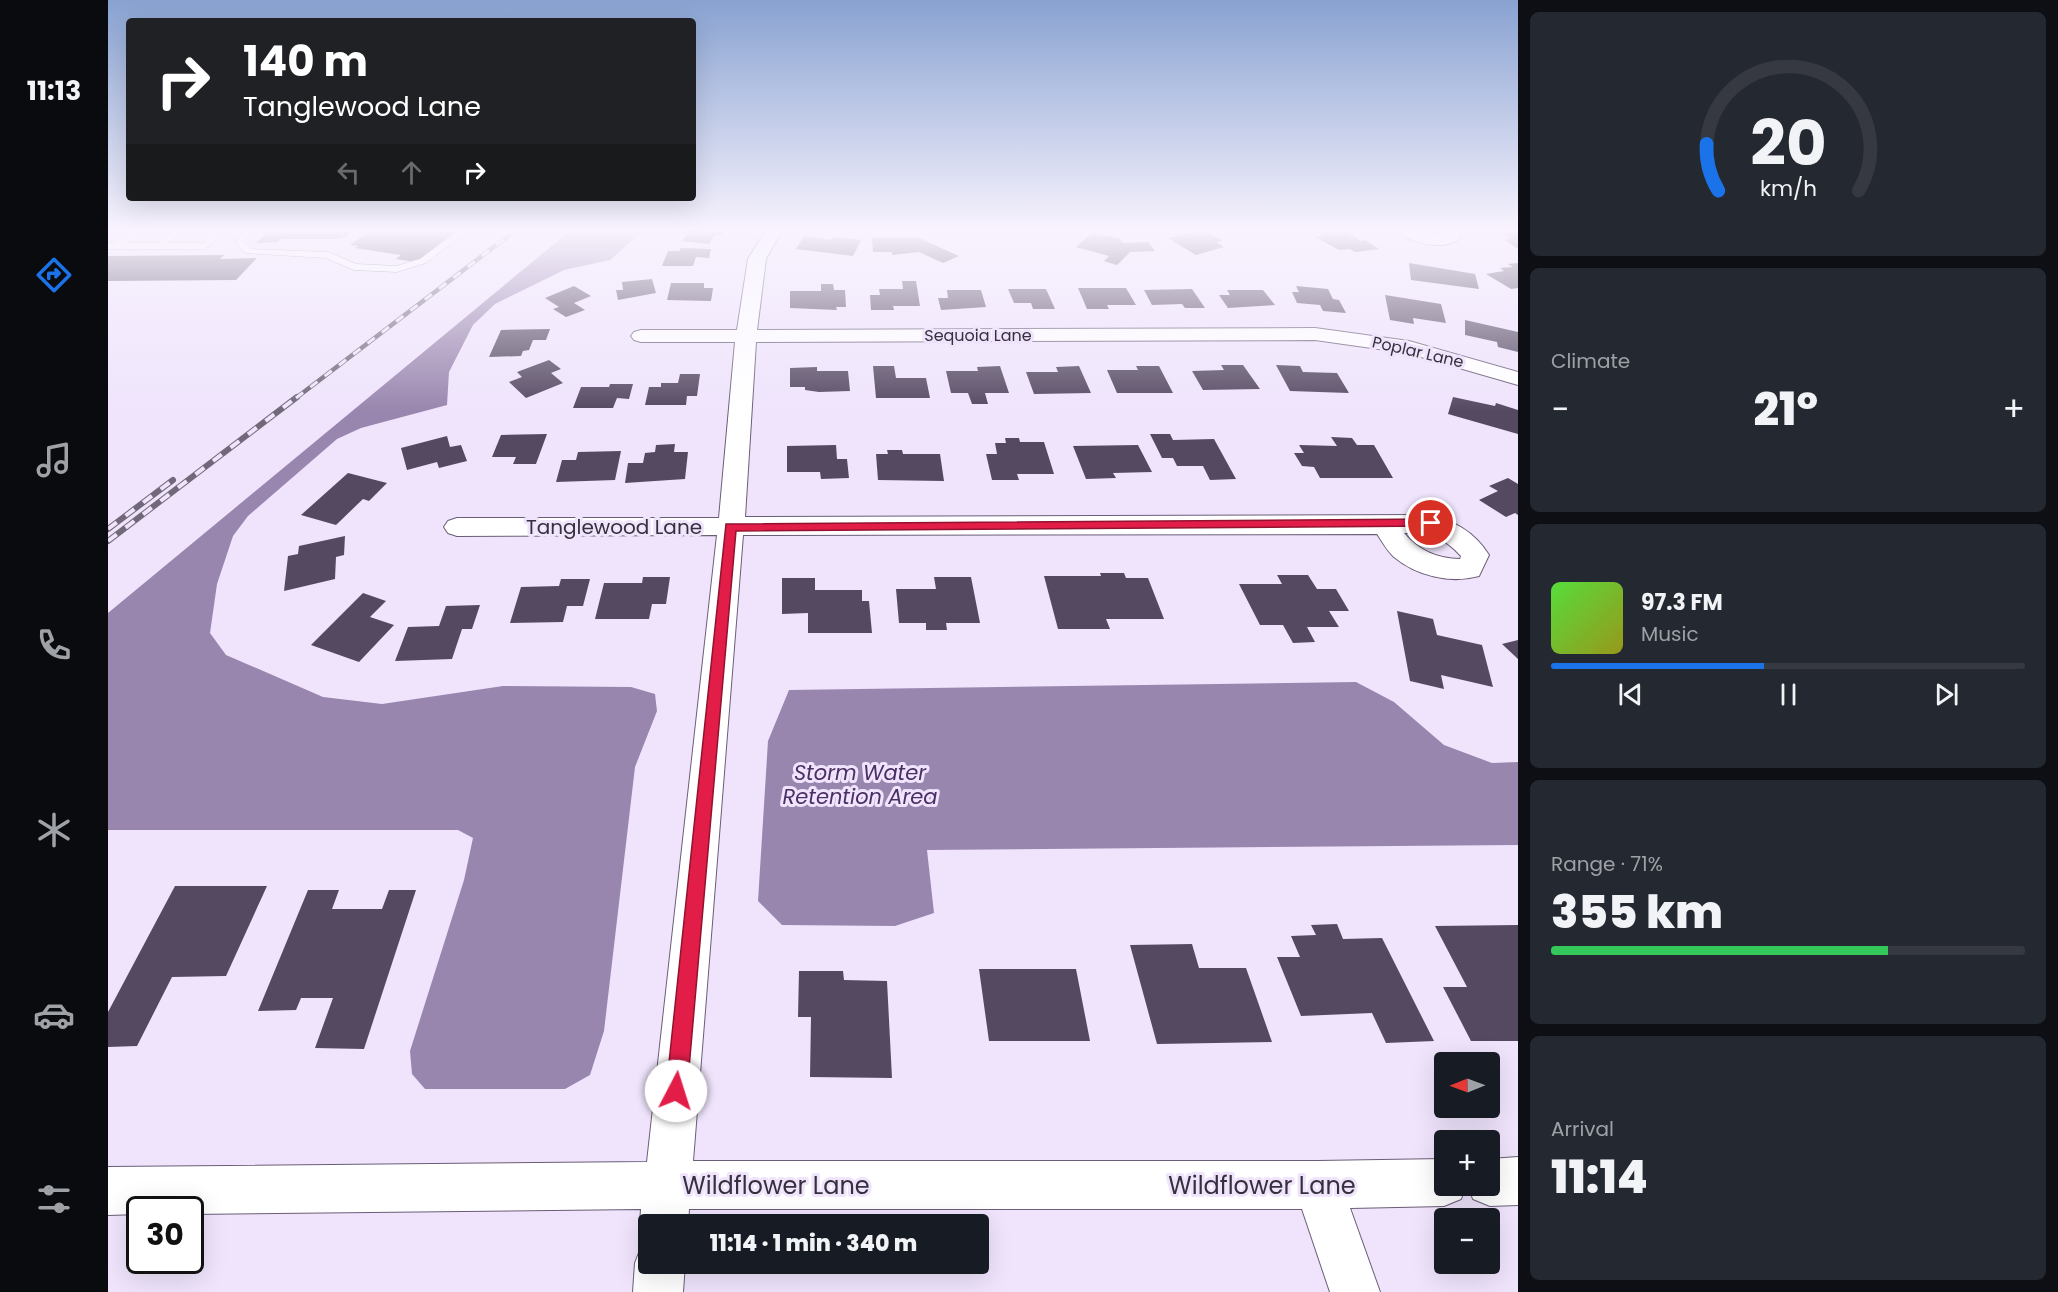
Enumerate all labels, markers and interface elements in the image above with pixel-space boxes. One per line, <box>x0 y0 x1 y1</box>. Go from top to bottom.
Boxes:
text: 140 m <box>243 32 368 91</box>
icon: right <box>144 42 222 120</box>
text: 11:13 <box>27 72 81 109</box>
text: Tanglewood Lane <box>243 88 481 125</box>
text: 20 <box>1750 99 1826 187</box>
icon: left <box>332 156 365 189</box>
icon: ahead <box>395 156 428 189</box>
icon: right <box>458 156 491 189</box>
text: km/h <box>1759 173 1817 204</box>
icon: directions <box>33 254 75 296</box>
street label: Sequoia Lane <box>924 324 1032 347</box>
street label: Poplar Lane <box>1370 330 1466 374</box>
text: Climate <box>1551 347 1630 375</box>
text: 21° <box>1754 378 1818 441</box>
text: − <box>1551 386 1569 433</box>
text: + <box>2002 386 2025 433</box>
icon: music <box>33 439 75 481</box>
pin <box>1405 497 1456 548</box>
icon: arrive <box>1414 506 1447 539</box>
street label: Tanglewood Lane <box>526 513 702 541</box>
text: 97.3 FM <box>1641 587 1723 618</box>
text: Music <box>1641 620 1699 648</box>
icon: phone <box>33 624 75 666</box>
icon: previous <box>1614 678 1647 711</box>
icon: pause <box>1772 678 1805 711</box>
icon: next <box>1930 678 1963 711</box>
water label: Storm Water Retention Area <box>782 758 938 811</box>
icon: climate <box>33 809 75 851</box>
text: Range · 71% <box>1551 850 1663 878</box>
text: 355 km <box>1551 881 1723 944</box>
icon: car <box>33 994 75 1036</box>
north arrow <box>1434 1052 1500 1118</box>
map controls <box>1434 1052 1500 1274</box>
position arrow <box>644 1059 708 1123</box>
text: Arrival <box>1551 1115 1614 1143</box>
button: + <box>1434 1130 1500 1196</box>
text: 11:14 <box>1551 1146 1648 1209</box>
street label: Wildflower Lane <box>682 1169 870 1202</box>
street label: Wildflower Lane <box>1168 1169 1356 1202</box>
icon: filters <box>33 1178 75 1220</box>
speed limit sign: 30 <box>126 1196 204 1274</box>
button: − <box>1434 1208 1500 1274</box>
text: 11:14 · 1 min · 340 m <box>710 1228 917 1259</box>

